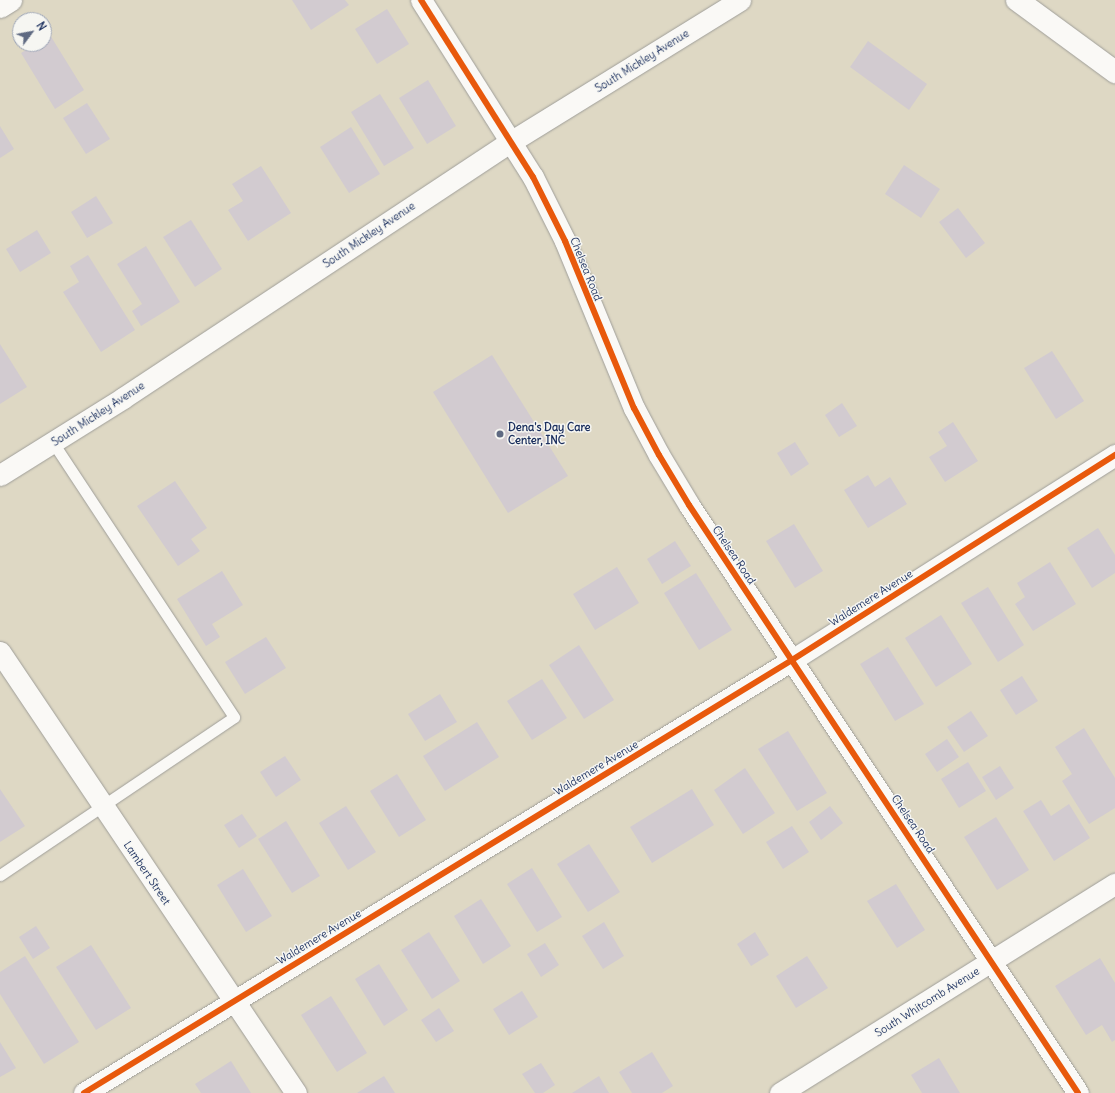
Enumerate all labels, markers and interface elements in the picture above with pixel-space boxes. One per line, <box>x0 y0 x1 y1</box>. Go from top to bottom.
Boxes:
north arrow <box>12 12 52 52</box>
text: N <box>33 19 49 33</box>
street label: South Mickley Avenue <box>593 27 691 95</box>
street label: South Mickley Avenue <box>321 199 417 271</box>
street label: Chelsea Road <box>567 235 605 303</box>
street label: South Mickley Avenue <box>49 379 147 449</box>
place label: Dena's Day Care Center, INC <box>508 421 590 447</box>
marker: Dena's Day Care Center, INC <box>495 429 505 439</box>
street label: Chelsea Road <box>710 523 758 587</box>
street label: Waldemere Avenue <box>827 567 915 629</box>
street label: Waldemere Avenue <box>552 738 640 798</box>
street label: Chelsea Road <box>889 792 937 856</box>
street label: Lambert Street <box>121 839 173 907</box>
street label: Waldemere Avenue <box>275 907 363 967</box>
street label: South Whitcomb Avenue <box>872 964 982 1040</box>

